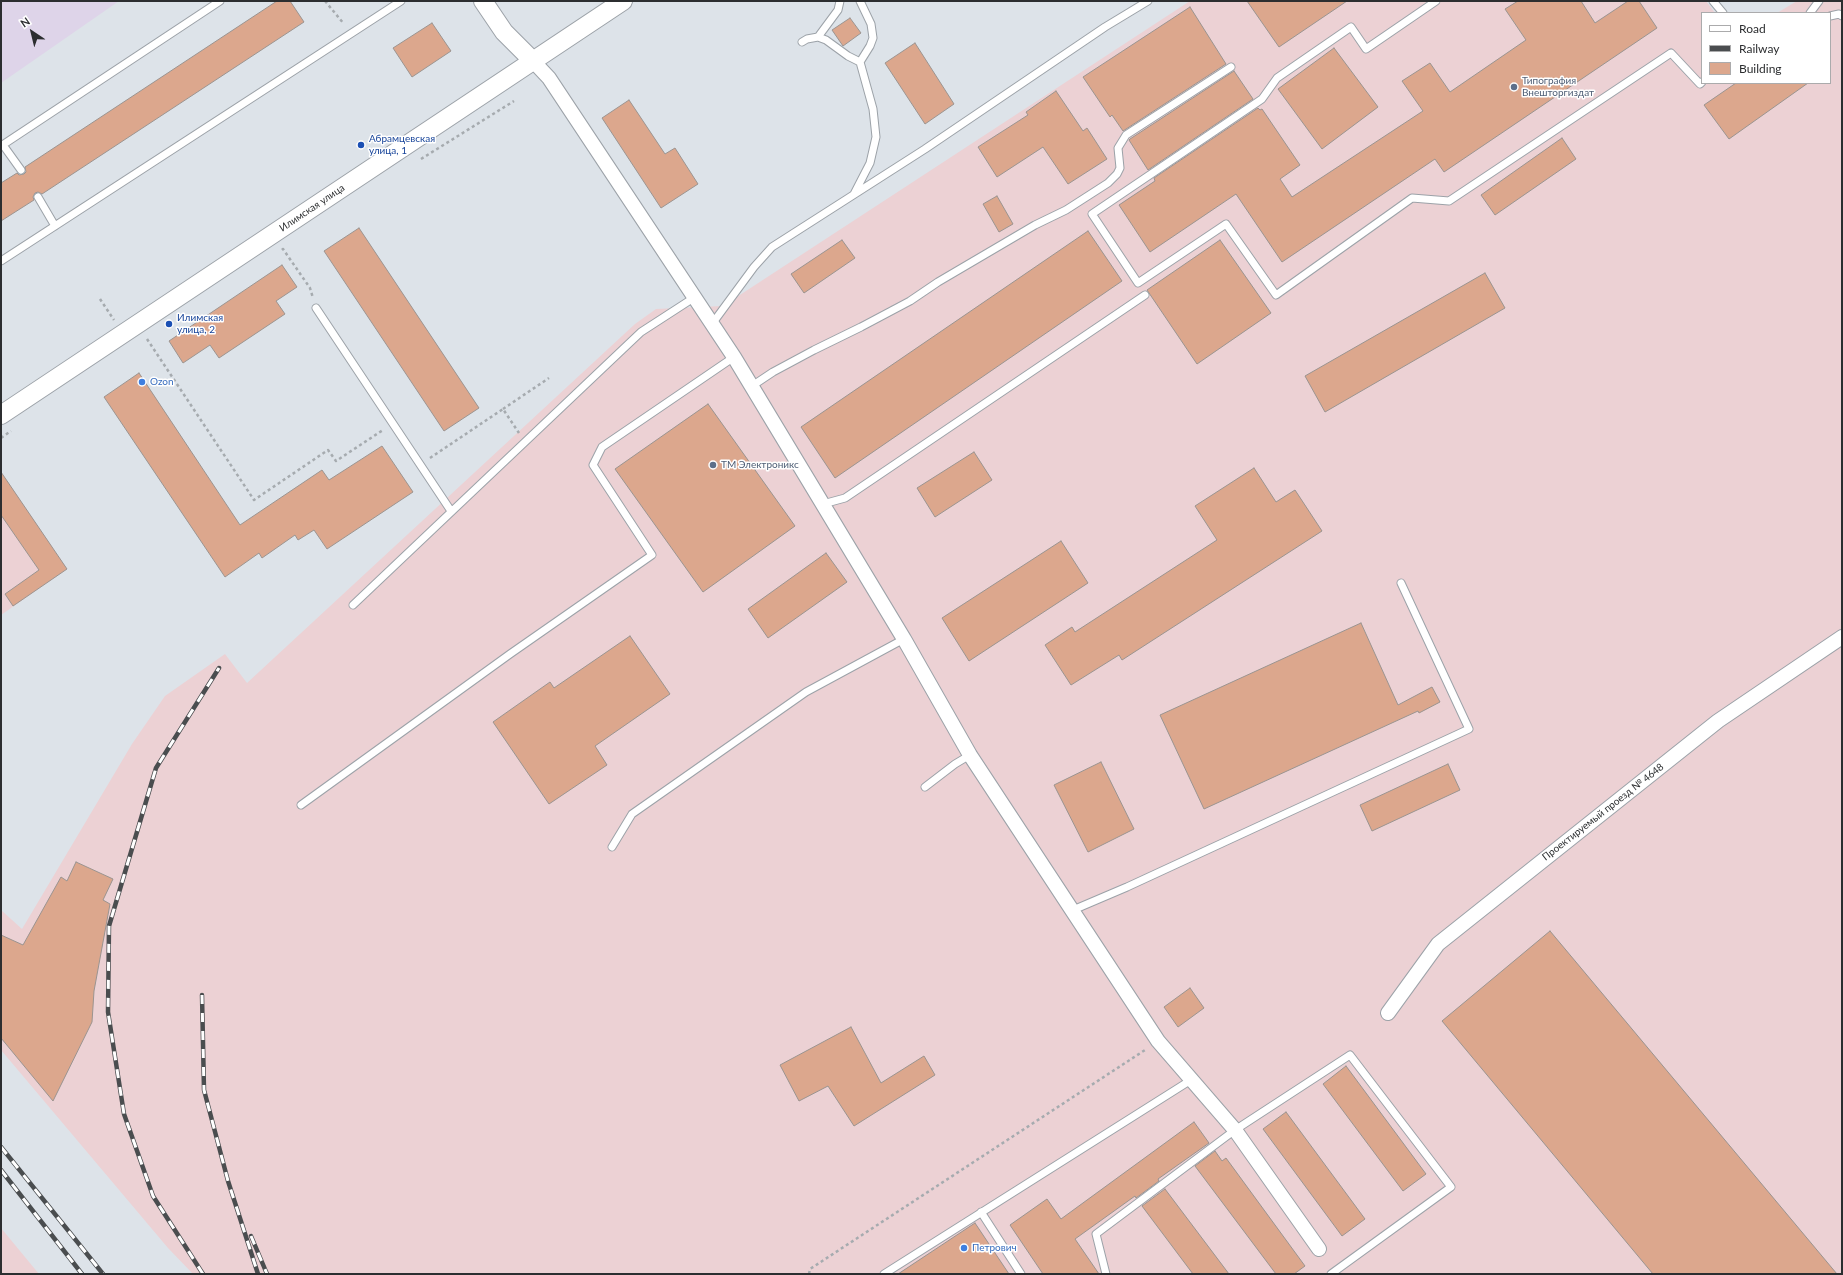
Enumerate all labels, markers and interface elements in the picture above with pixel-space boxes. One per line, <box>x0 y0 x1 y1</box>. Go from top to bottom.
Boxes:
north arrow <box>12 12 52 52</box>
legend <box>1701 12 1831 84</box>
text: N <box>18 14 32 30</box>
text: Road <box>1739 21 1766 36</box>
text: Railway <box>1739 41 1779 56</box>
text: Building <box>1739 61 1782 76</box>
place label: Типография Внешторгиздат <box>1522 75 1594 98</box>
marker: Типография Внешторгиздат <box>1509 82 1519 92</box>
place label: Абрамцевская улица, 1 <box>369 133 435 156</box>
marker: Абрамцевская улица, 1 <box>356 140 366 150</box>
street label: Илимская улица <box>277 182 347 234</box>
place label: Илимская улица, 2 <box>177 312 223 336</box>
marker: Илимская улица, 2 <box>164 319 174 329</box>
place label: Ozon <box>150 376 174 388</box>
marker: Ozon <box>137 377 147 387</box>
place label: ТМ Электроникс <box>721 459 799 471</box>
marker: ТМ Электроникс <box>708 460 718 470</box>
street label: Проектируемый проезд № 4648 <box>1540 761 1666 863</box>
place label: Петрович <box>972 1242 1017 1254</box>
marker: Петрович <box>959 1243 969 1253</box>

